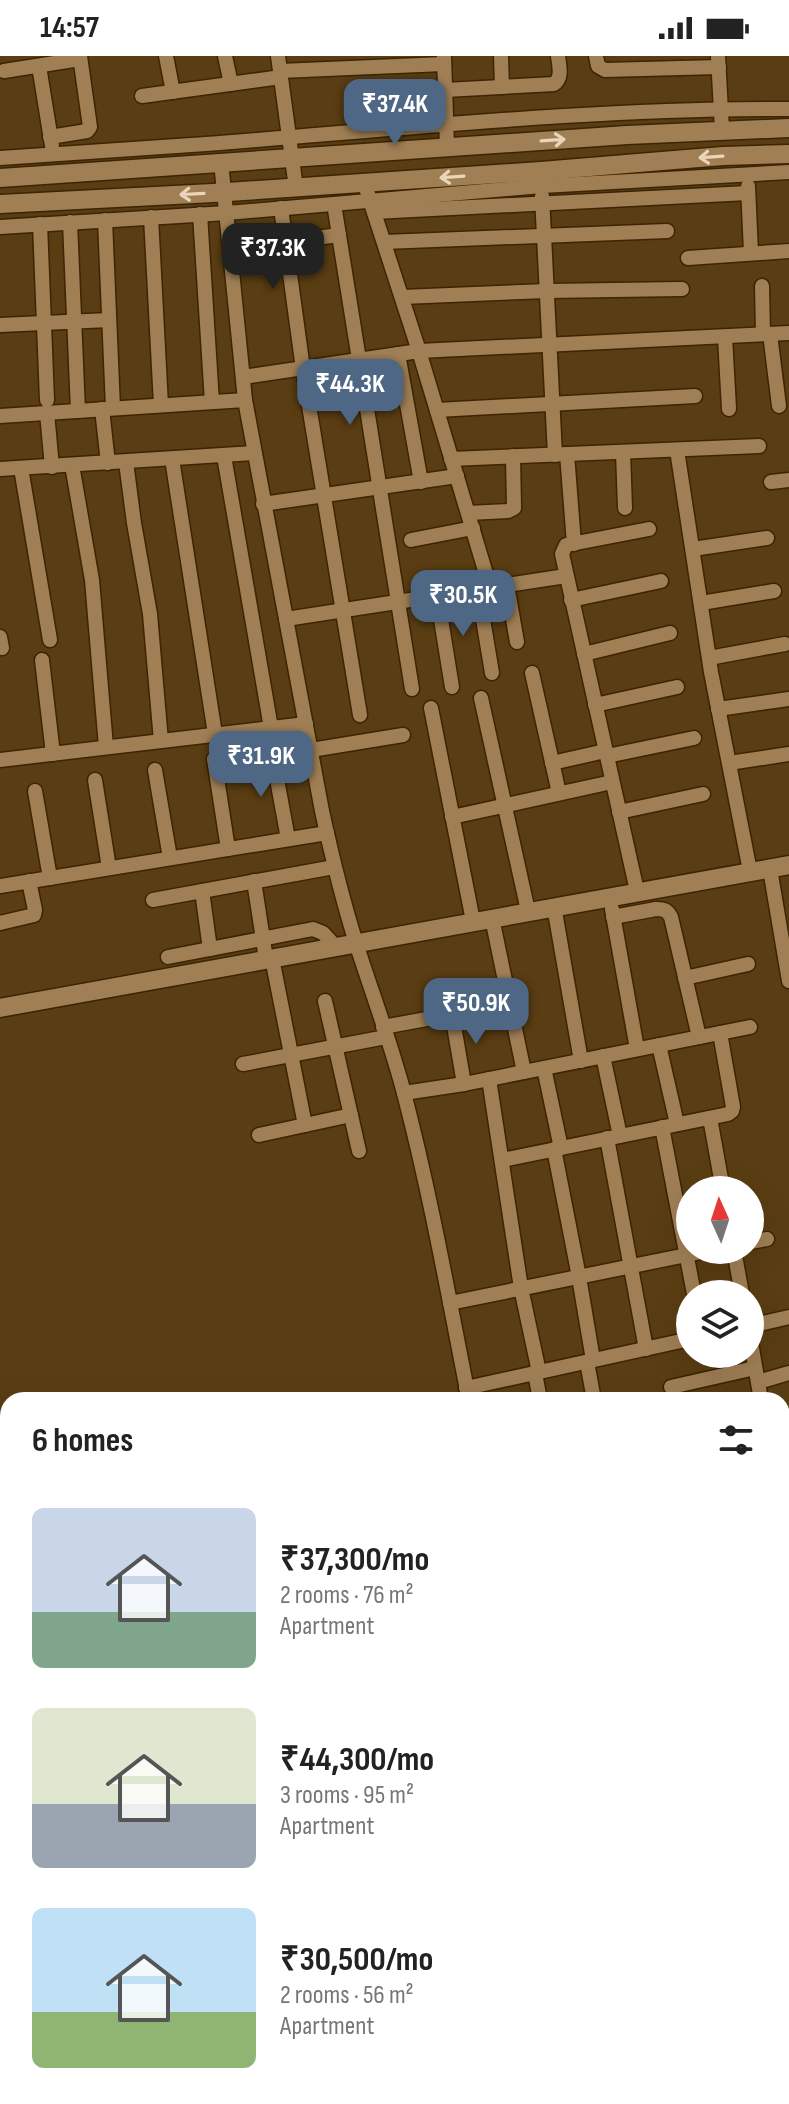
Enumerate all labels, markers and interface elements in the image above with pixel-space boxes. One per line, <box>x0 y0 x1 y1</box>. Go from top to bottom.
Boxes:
text: 14:57 <box>40 10 99 46</box>
pin: ₹37.4K <box>330 79 460 147</box>
text: ₹37.4K <box>362 89 428 120</box>
one-way arrow <box>539 132 566 147</box>
one-way arrow <box>698 150 725 165</box>
one-way arrow <box>439 170 466 185</box>
one-way arrow <box>179 187 206 202</box>
pin: ₹37.3K <box>208 223 338 291</box>
text: ₹37.3K <box>240 233 306 264</box>
pin: ₹44.3K <box>285 359 415 427</box>
text: ₹44.3K <box>315 369 385 400</box>
pin: ₹30.5K <box>398 570 528 638</box>
text: ₹30.5K <box>429 580 497 611</box>
pin: ₹31.9K <box>196 731 326 799</box>
text: ₹31.9K <box>227 741 295 772</box>
pin: ₹50.9K <box>411 978 541 1046</box>
text: ₹50.9K <box>442 988 510 1019</box>
north arrow <box>676 1176 764 1264</box>
map controls <box>676 1176 764 1368</box>
button: layers <box>676 1280 764 1368</box>
icon: filters <box>714 1418 758 1462</box>
text: 6 homes <box>32 1420 133 1461</box>
text: ₹37,300/mo <box>280 1539 429 1580</box>
icon: home <box>96 1540 192 1636</box>
text: 2 rooms · 76 m² <box>280 1580 414 1611</box>
text: Apartment <box>280 1611 374 1642</box>
text: ₹44,300/mo <box>280 1739 434 1780</box>
icon: home <box>96 1740 192 1836</box>
text: 3 rooms · 95 m² <box>280 1780 414 1811</box>
text: Apartment <box>280 1811 374 1842</box>
text: ₹30,500/mo <box>280 1939 433 1980</box>
icon: home <box>96 1940 192 2036</box>
text: 2 rooms · 56 m² <box>280 1980 414 2011</box>
text: Apartment <box>280 2011 374 2042</box>

